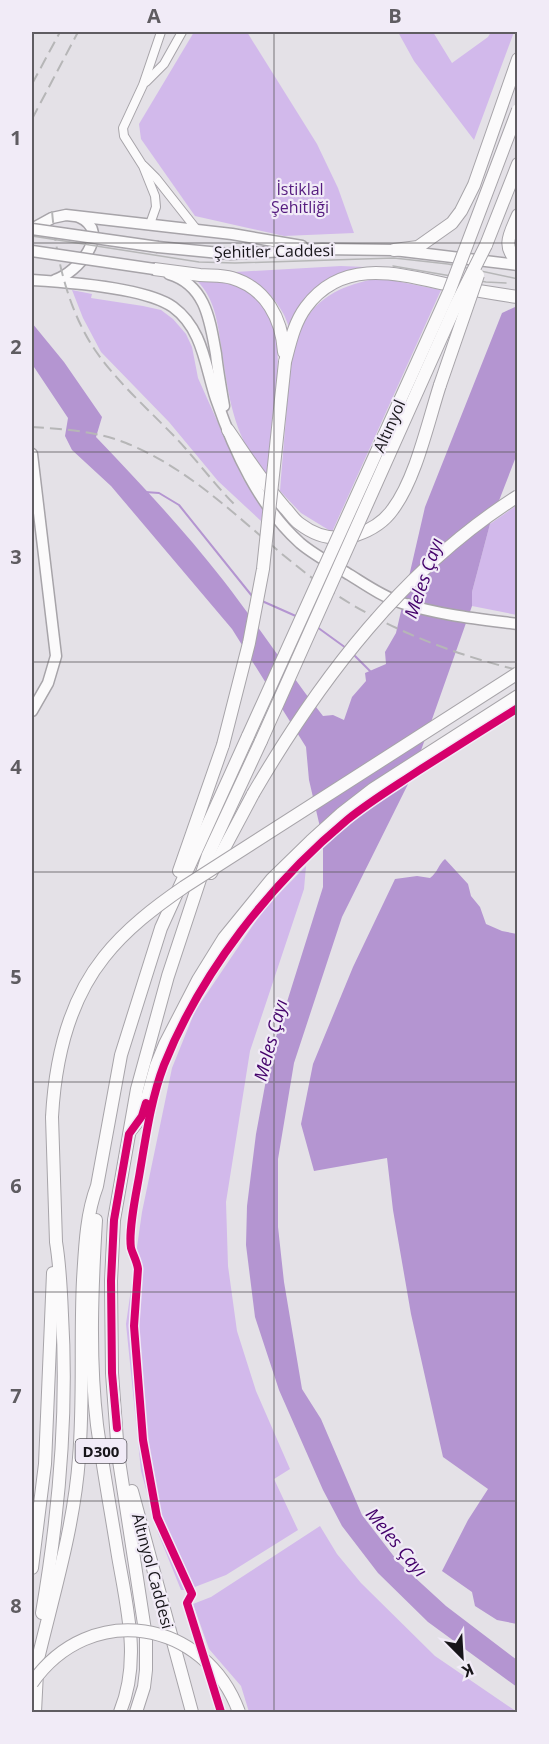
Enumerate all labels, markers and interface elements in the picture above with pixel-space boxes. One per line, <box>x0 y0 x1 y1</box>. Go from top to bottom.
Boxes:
text: A <box>147 2 161 29</box>
text: B <box>388 2 402 29</box>
text: 1 <box>10 124 22 151</box>
park label: İstiklal Şehitliği <box>271 178 329 218</box>
street label: Şehitler Caddesi <box>214 239 334 263</box>
text: 2 <box>10 333 22 360</box>
street label: Altınyol <box>368 396 410 456</box>
water label: Meles Çayı <box>398 534 448 621</box>
text: 3 <box>10 543 22 570</box>
text: 4 <box>10 753 22 780</box>
text: 5 <box>10 963 22 990</box>
water label: Meles Çayı <box>248 996 293 1083</box>
text: 6 <box>10 1172 22 1199</box>
text: 7 <box>10 1382 22 1409</box>
road number: D300 <box>76 1439 126 1463</box>
water label: Meles Çayı <box>361 1502 433 1582</box>
street label: Altınyol Caddesi <box>127 1511 179 1631</box>
text: 8 <box>10 1592 22 1619</box>
north arrow <box>432 1627 492 1687</box>
text: K <box>458 1658 477 1683</box>

